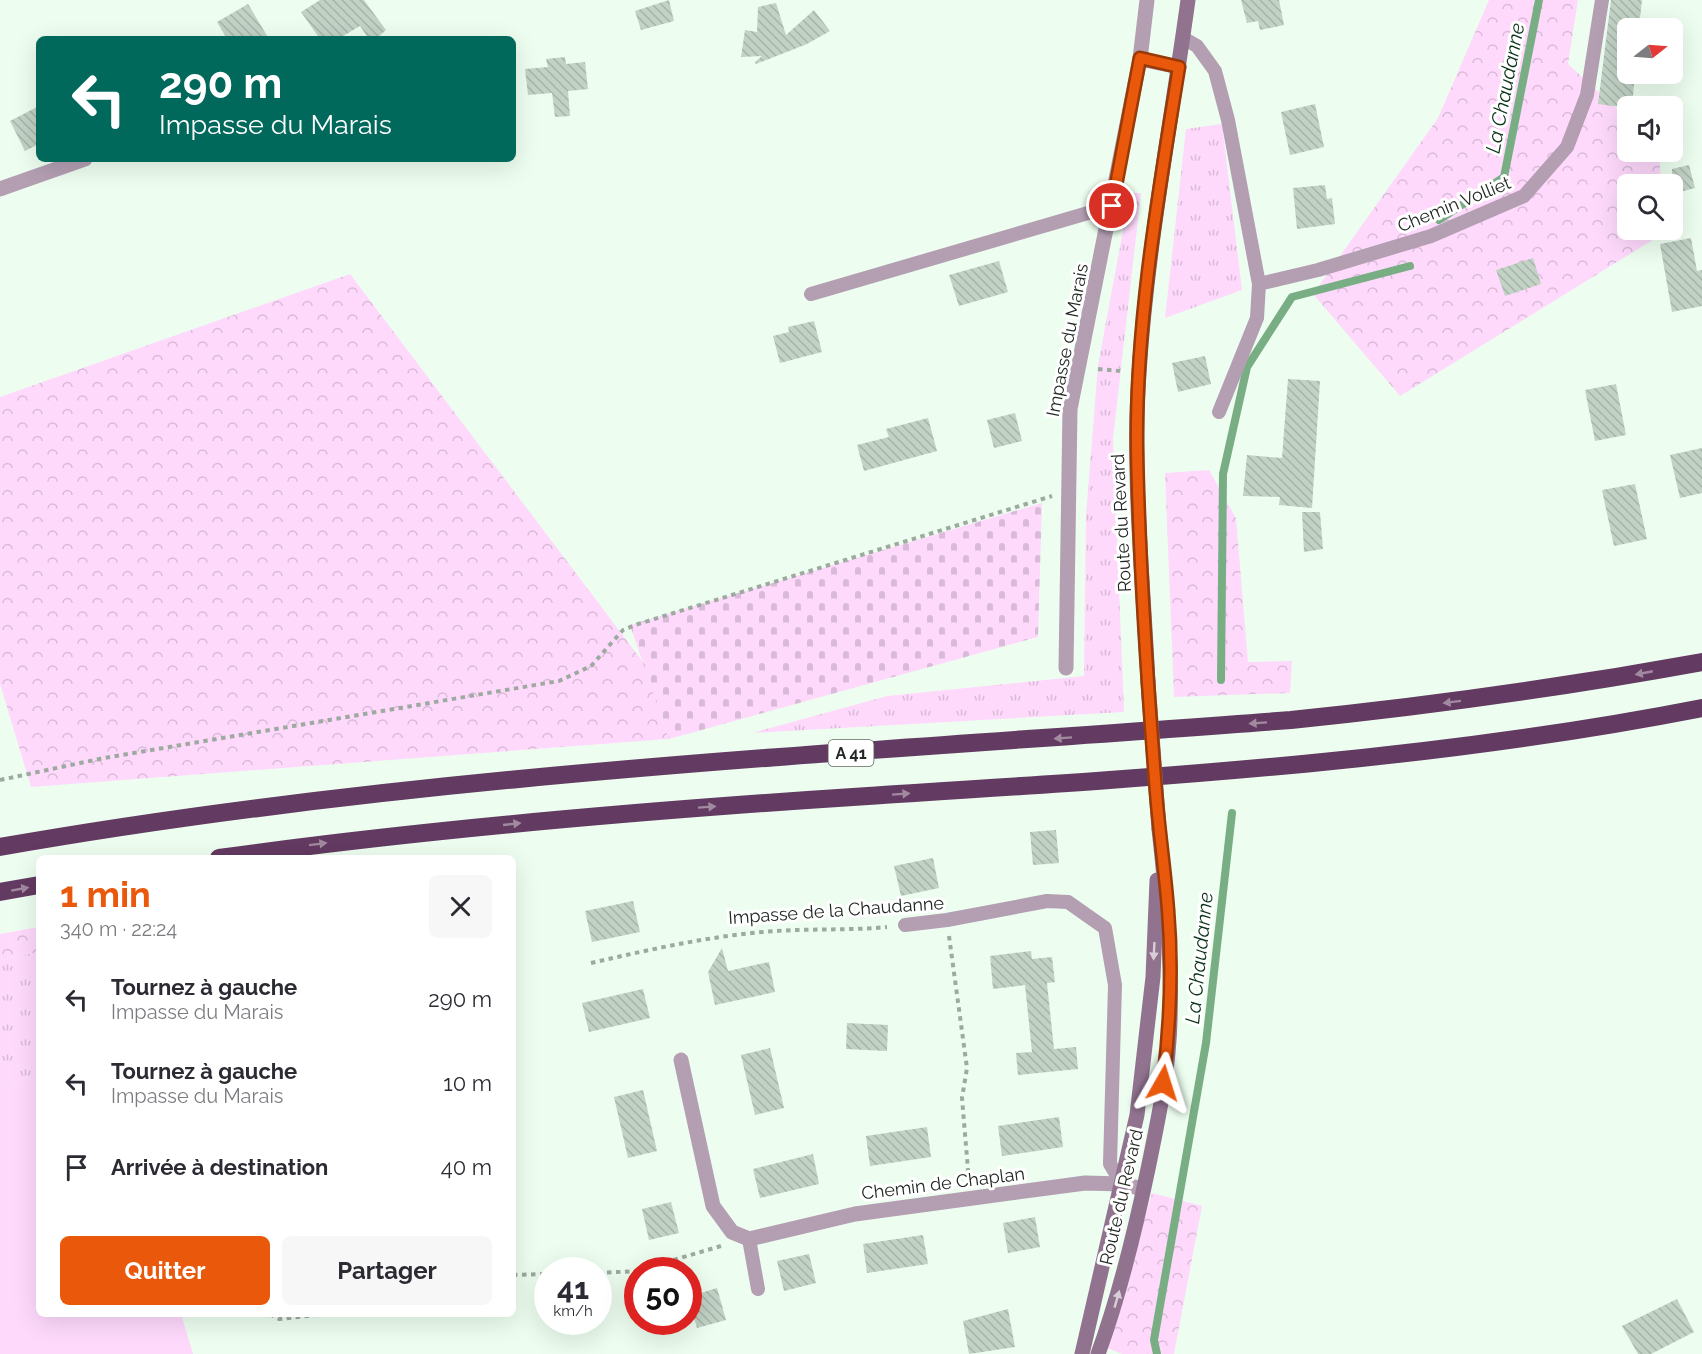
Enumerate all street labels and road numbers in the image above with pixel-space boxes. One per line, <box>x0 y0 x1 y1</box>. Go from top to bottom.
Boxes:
street label: Chemin Volliet <box>1394 172 1514 236</box>
street label: Impasse du Marais <box>1042 262 1092 418</box>
street label: Route du Revard <box>1107 453 1135 593</box>
road number: A 41 <box>828 740 874 766</box>
street label: Impasse de la Chaudanne <box>728 892 945 928</box>
street label: Route du Revard <box>1095 1127 1147 1267</box>
street label: Chemin de Chaplan <box>860 1163 1026 1203</box>

